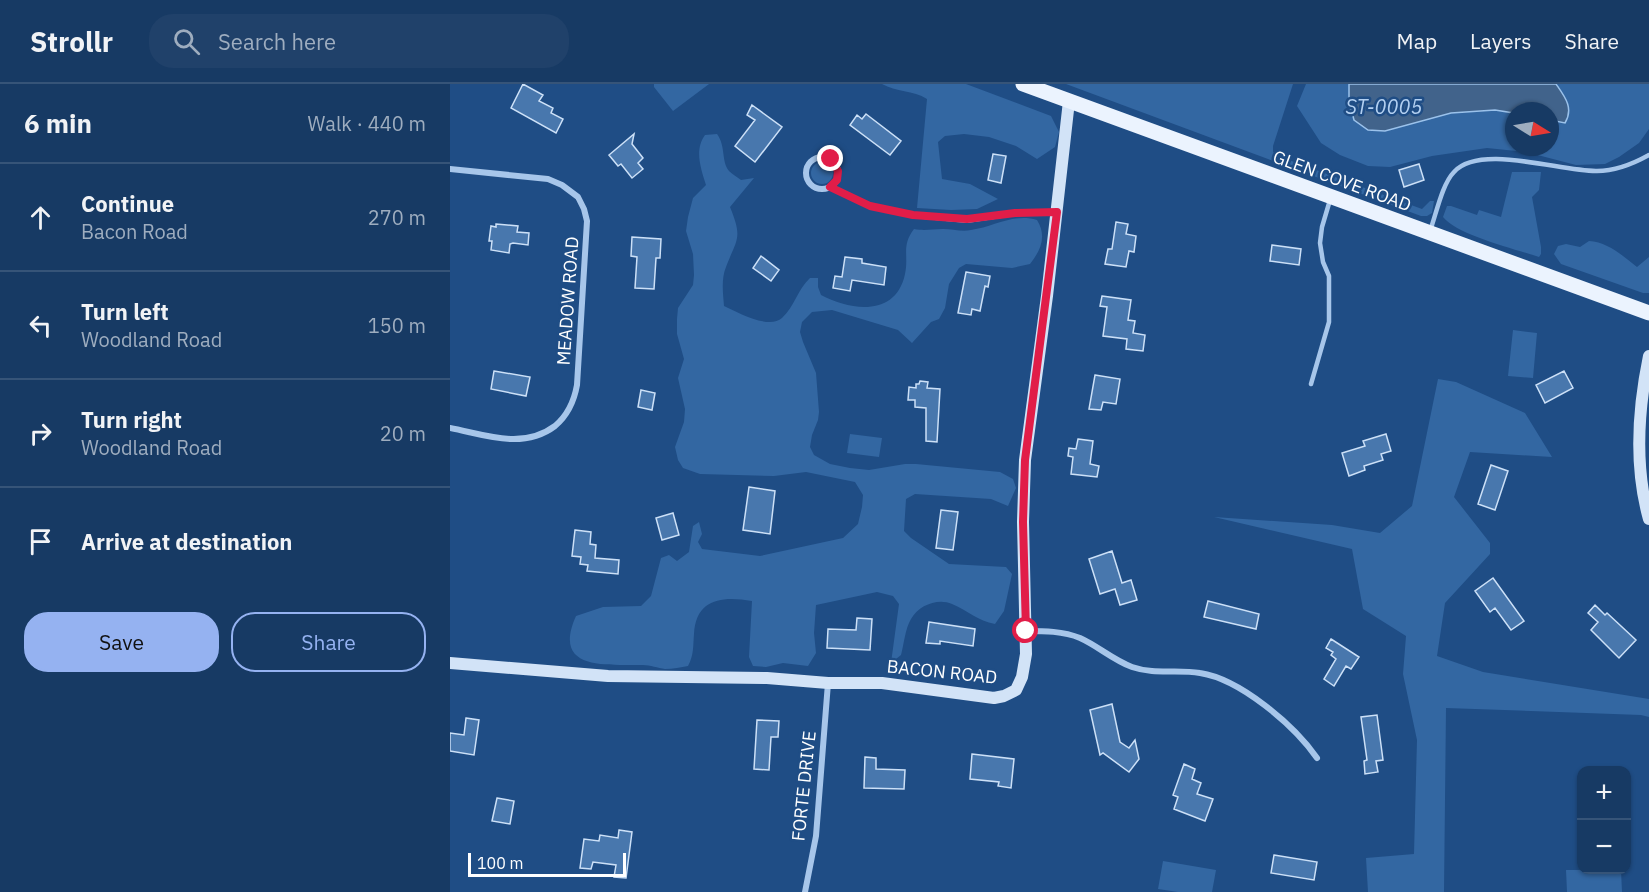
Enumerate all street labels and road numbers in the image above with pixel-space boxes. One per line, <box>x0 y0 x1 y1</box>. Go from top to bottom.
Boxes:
street label: GLEN COVE ROAD <box>1270 145 1415 216</box>
street label: MEADOW ROAD <box>552 236 583 366</box>
street label: BACON ROAD <box>886 654 998 689</box>
street label: FORTE DRIVE <box>786 730 821 842</box>

